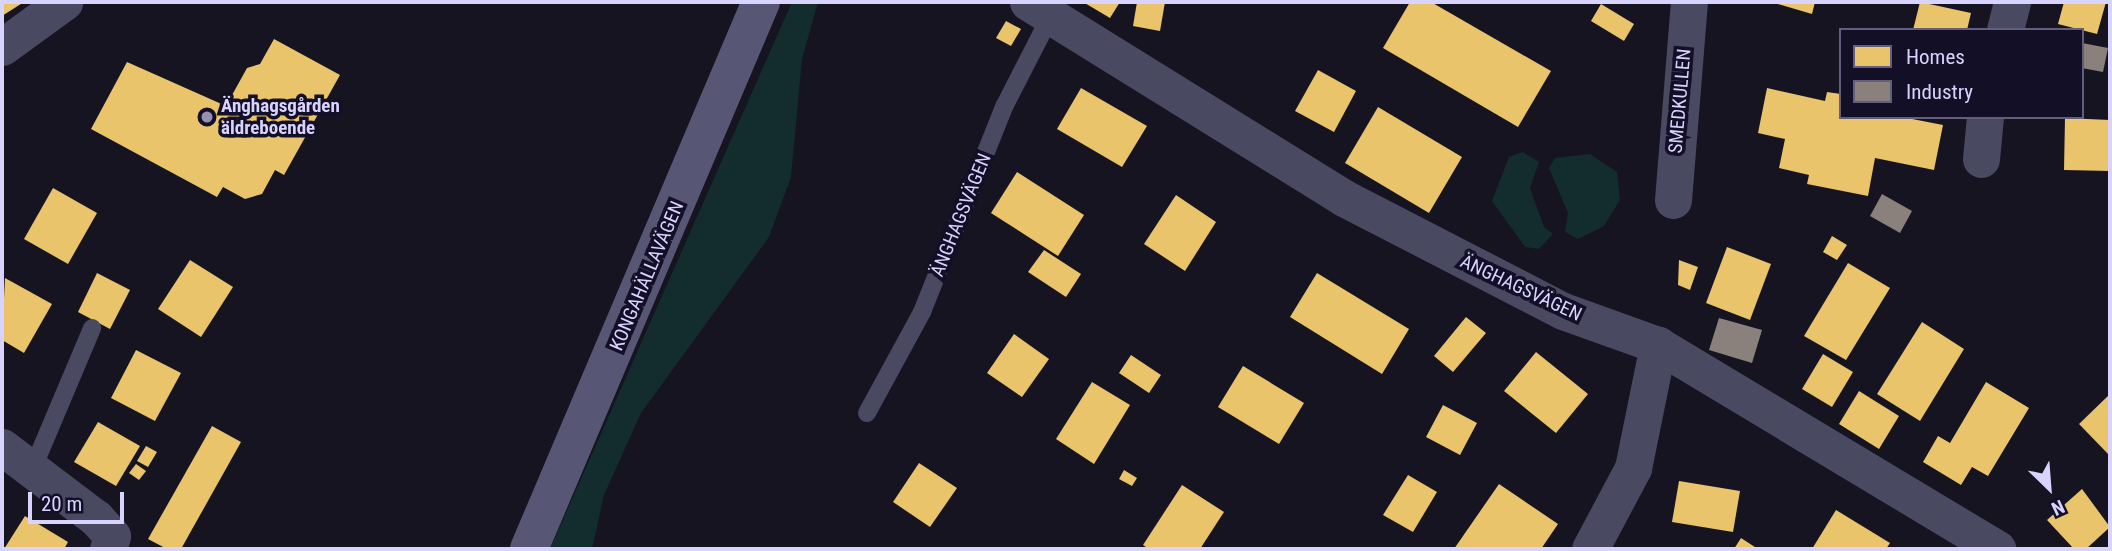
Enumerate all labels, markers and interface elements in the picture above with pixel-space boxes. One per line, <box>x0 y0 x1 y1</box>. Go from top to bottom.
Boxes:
legend <box>1839 28 2084 119</box>
text: Homes <box>1906 45 1965 69</box>
street label: SMEDKULLEN <box>1664 48 1696 154</box>
text: Industry <box>1906 80 1973 104</box>
place label: Änghagsgården äldreboende <box>221 95 340 139</box>
marker: Änghagsgården äldreboende <box>199 109 215 125</box>
street label: ÄNGHAGSVÄGEN <box>926 150 996 280</box>
street label: KONGAHÄLLAVÄGEN <box>605 198 689 354</box>
street label: ÄNGHAGSVÄGEN <box>1457 250 1585 326</box>
north arrow <box>2014 453 2084 523</box>
scale bar <box>32 477 128 522</box>
text: 20 m <box>41 492 82 516</box>
text: N <box>2048 495 2068 520</box>

